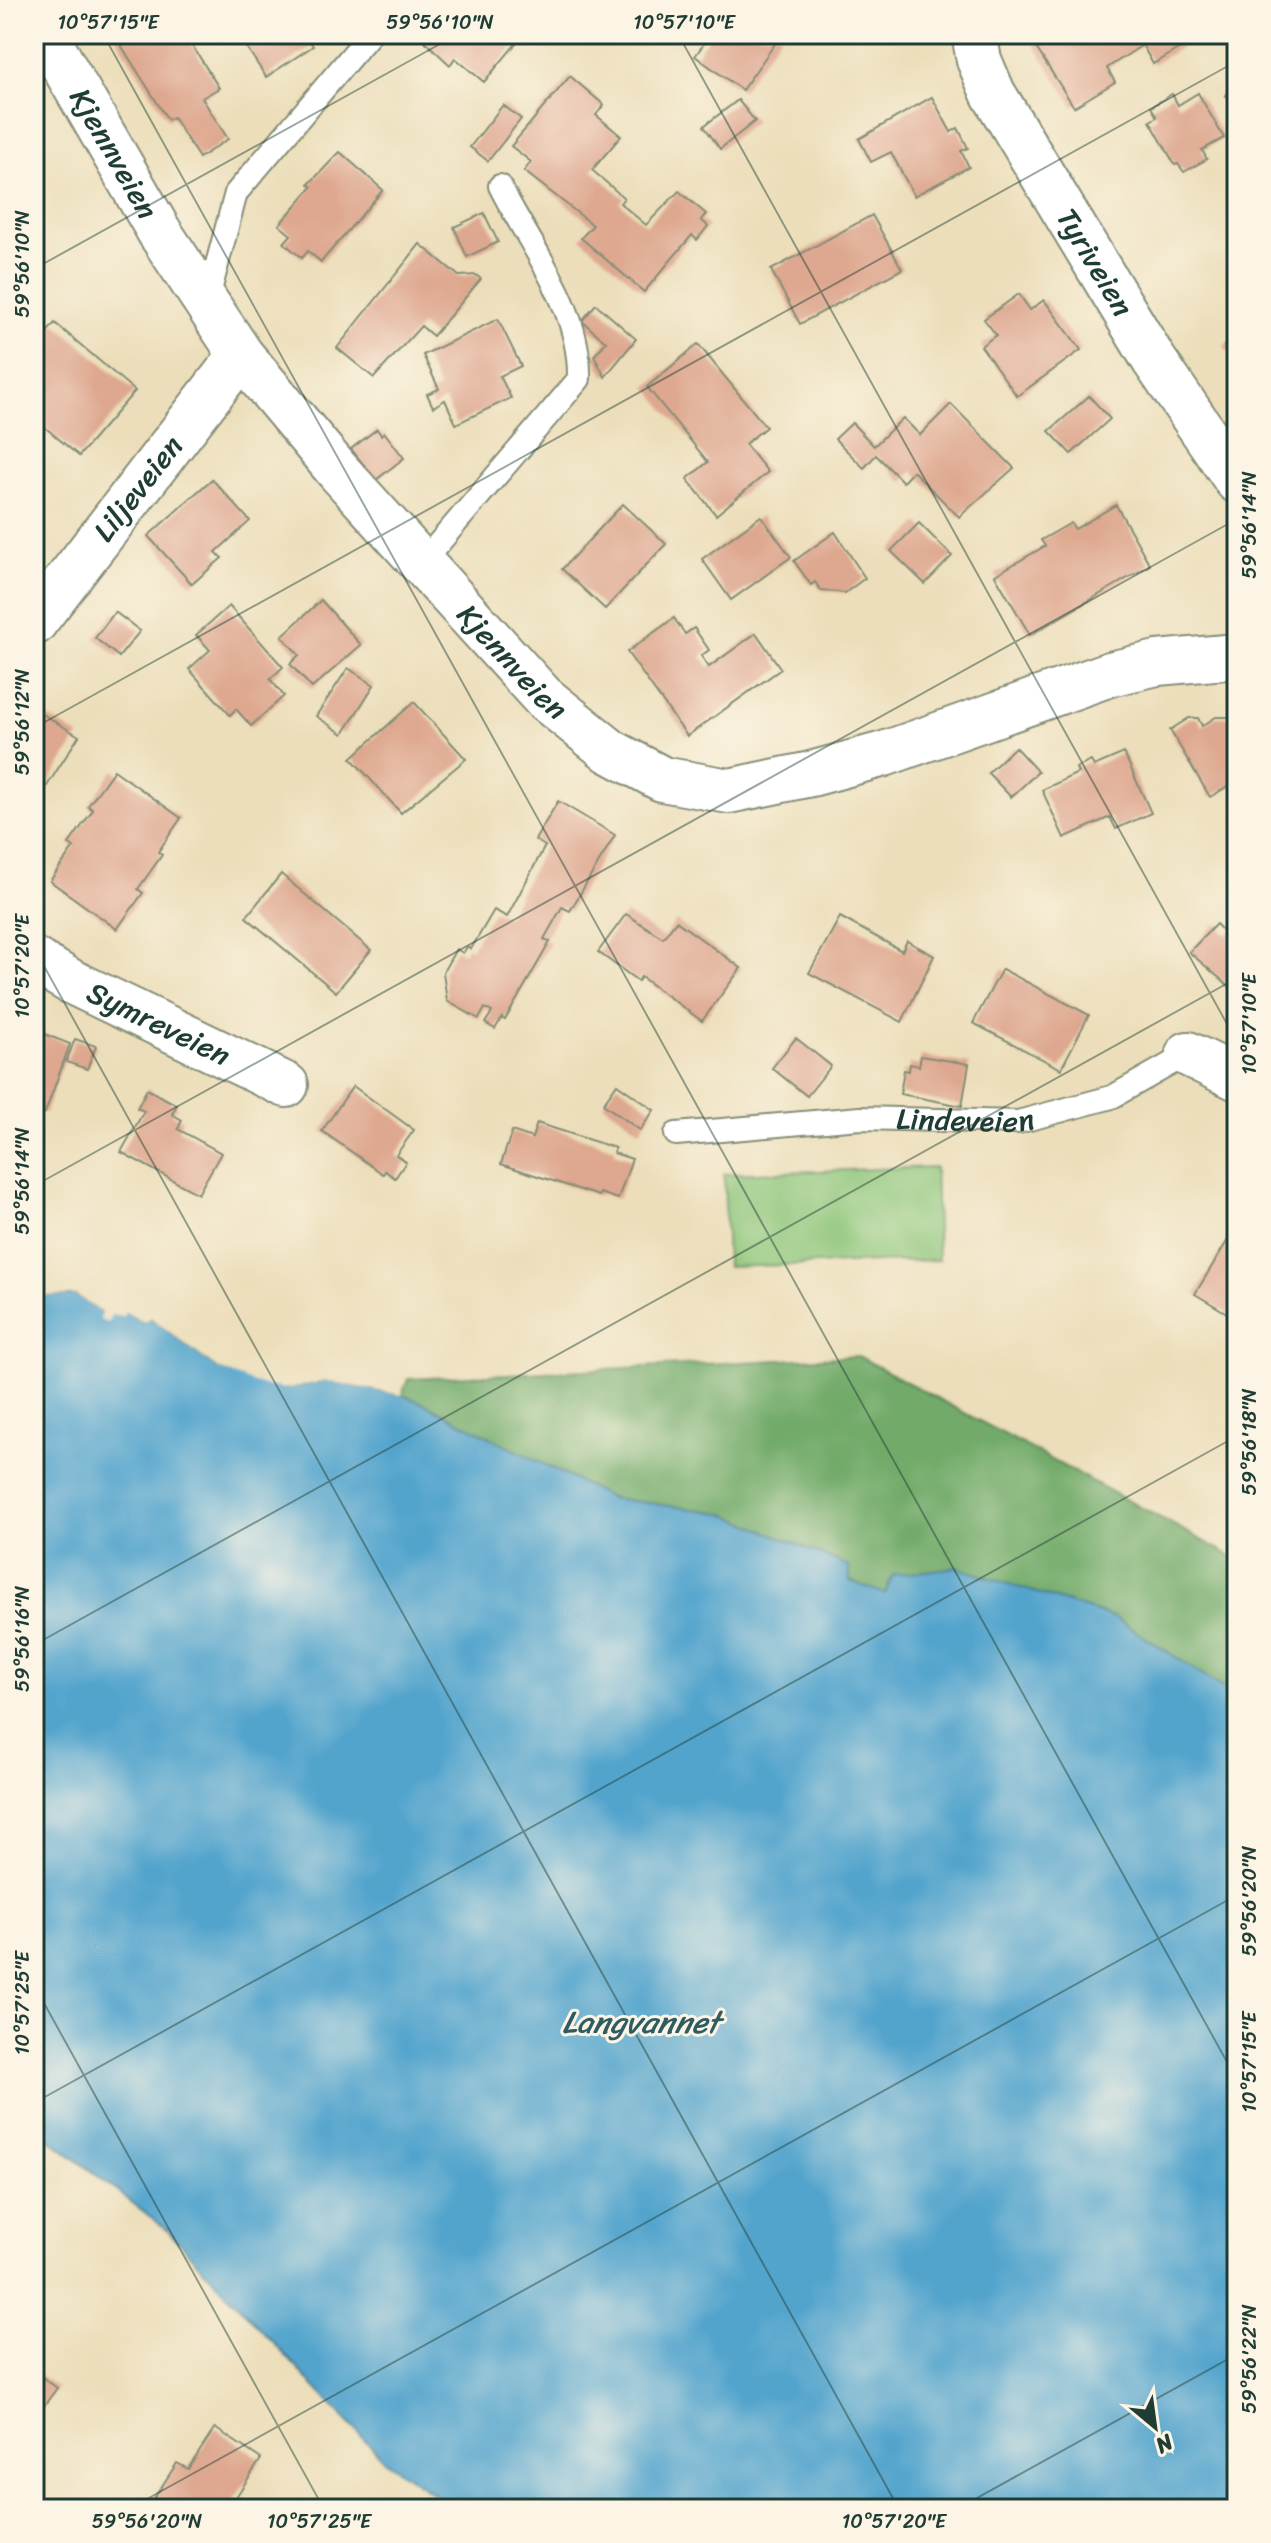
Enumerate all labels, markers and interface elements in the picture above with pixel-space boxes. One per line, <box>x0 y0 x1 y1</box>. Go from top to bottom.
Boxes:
text: 10°57'15"E <box>57 5 160 40</box>
text: 59°56'10"N <box>386 5 494 40</box>
text: 10°57'10"E <box>633 5 737 40</box>
street label: Kjennveien <box>54 77 174 230</box>
street label: Tyriveien <box>1041 197 1149 327</box>
text: 59°56'10"N <box>5 210 40 318</box>
street label: Liljeveien <box>79 423 197 554</box>
text: 59°56'14"N <box>1232 471 1267 579</box>
street label: Kjennveien <box>443 591 580 734</box>
text: 59°56'12"N <box>5 669 40 775</box>
text: 10°57'20"E <box>5 912 40 1018</box>
street label: Symreveien <box>77 966 240 1081</box>
text: 10°57'10"E <box>1232 971 1267 1075</box>
street label: Lindeveien <box>896 1092 1041 1149</box>
text: 59°56'14"N <box>5 1127 40 1235</box>
text: 59°56'18"N <box>1232 1388 1267 1495</box>
text: 59°56'16"N <box>5 1586 40 1692</box>
text: 59°56'20"N <box>1232 1846 1267 1956</box>
text: 10°57'25"E <box>5 1949 40 2055</box>
water label: Langvannet <box>562 1994 725 2051</box>
text: 10°57'15"E <box>1232 2010 1267 2113</box>
text: 59°56'22"N <box>1232 2304 1267 2414</box>
north arrow <box>1115 2387 1195 2467</box>
text: N <box>1148 2423 1181 2465</box>
text: 59°56'20"N <box>92 2504 202 2539</box>
text: 10°57'25"E <box>267 2504 373 2539</box>
text: 10°57'20"E <box>842 2504 948 2539</box>

